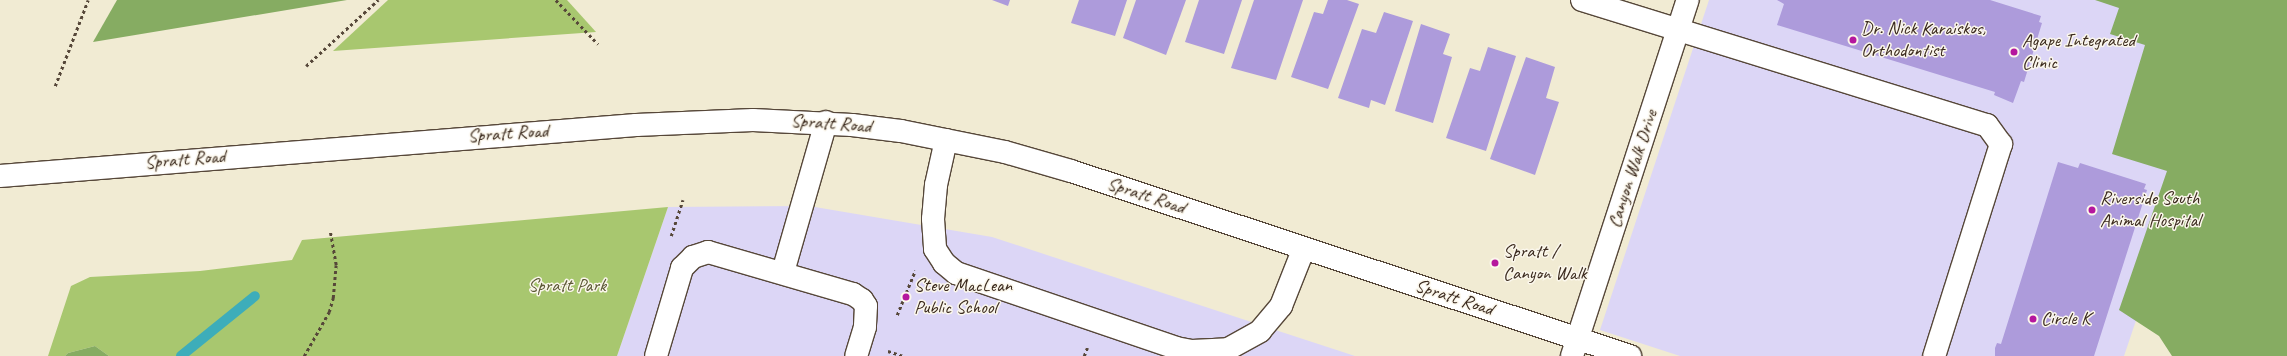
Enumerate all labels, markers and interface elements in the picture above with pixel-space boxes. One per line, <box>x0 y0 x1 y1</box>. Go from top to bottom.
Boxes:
place label: Dr. Nick Karaiskos, Orthodontist <box>1861 18 1986 62</box>
place label: Agape Integrated Clinic <box>2022 30 2134 74</box>
marker: Dr. Nick Karaiskos, Orthodontist <box>1848 35 1858 45</box>
marker: Agape Integrated Clinic <box>2009 47 2019 57</box>
street label: Canyon Walk Drive <box>1603 107 1663 231</box>
street label: Spratt Road <box>790 110 872 138</box>
street label: Spratt Road <box>467 120 549 148</box>
street label: Spratt Road <box>144 145 226 175</box>
street label: Spratt Road <box>1104 173 1188 219</box>
place label: Riverside South Animal Hospital <box>2100 188 2200 232</box>
marker: Riverside South Animal Hospital <box>2087 205 2097 215</box>
place label: Spratt / Canyon Walk <box>1503 241 1587 285</box>
marker: Spratt / Canyon Walk <box>1490 258 1500 268</box>
park label: Spratt Park <box>528 275 606 297</box>
place label: Steve MacLean Public School <box>914 275 1012 319</box>
street label: Spratt Road <box>1412 275 1496 321</box>
marker: Steve MacLean Public School <box>901 292 911 302</box>
place label: Circle K <box>2041 308 2090 330</box>
marker: Circle K <box>2028 314 2038 324</box>

